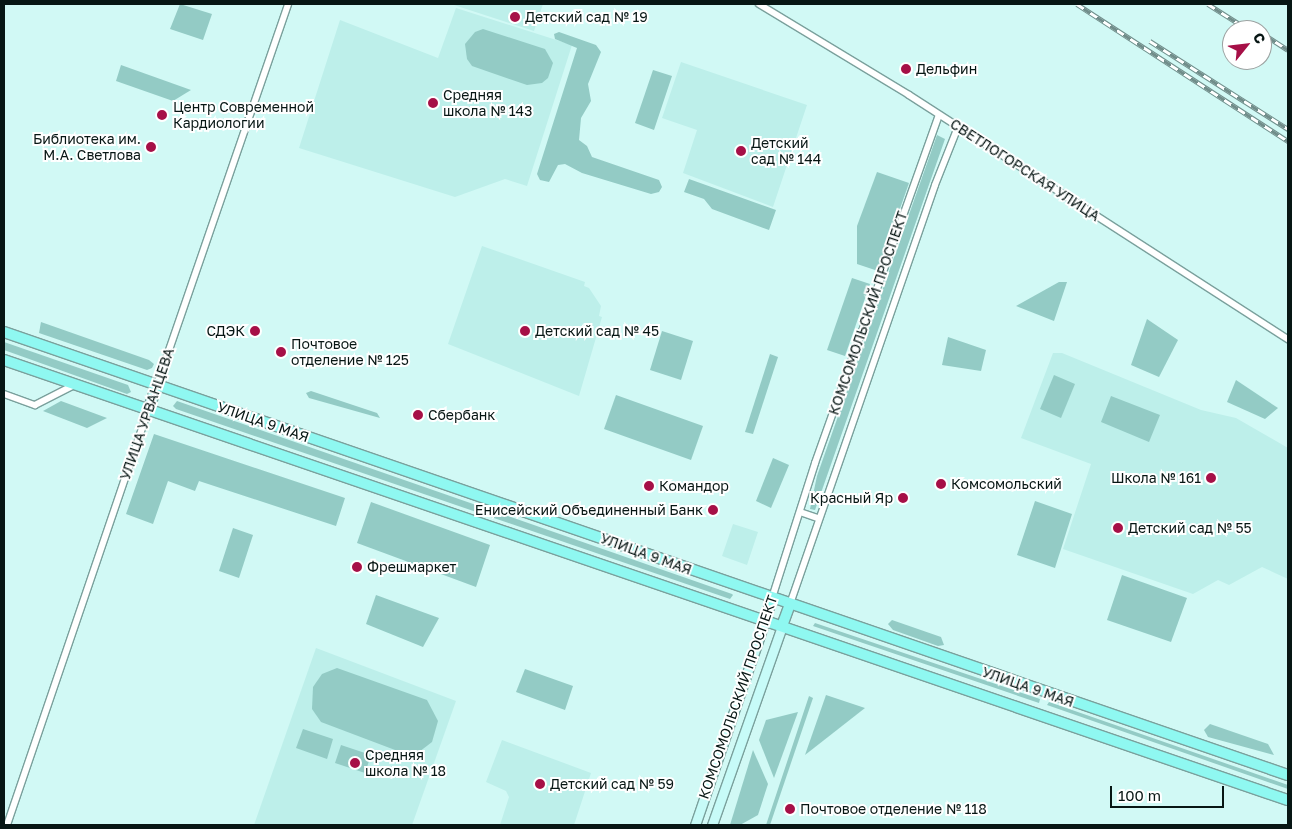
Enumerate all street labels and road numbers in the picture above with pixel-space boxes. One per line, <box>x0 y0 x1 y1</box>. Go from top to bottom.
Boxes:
street label: СВЕТЛОГОРСКАЯ УЛИЦА <box>947 115 1103 225</box>
street label: КОМСОМОЛЬСКИЙ ПРОСПЕКТ <box>825 209 911 417</box>
street label: УЛИЦА УРВАНЦЕВА <box>116 346 178 482</box>
street label: УЛИЦА 9 МАЯ <box>215 398 311 446</box>
street label: УЛИЦА 9 МАЯ <box>598 530 694 578</box>
street label: КОМСОМОЛЬСКИЙ ПРОСПЕКТ <box>695 593 781 801</box>
street label: УЛИЦА 9 МАЯ <box>980 663 1076 711</box>

